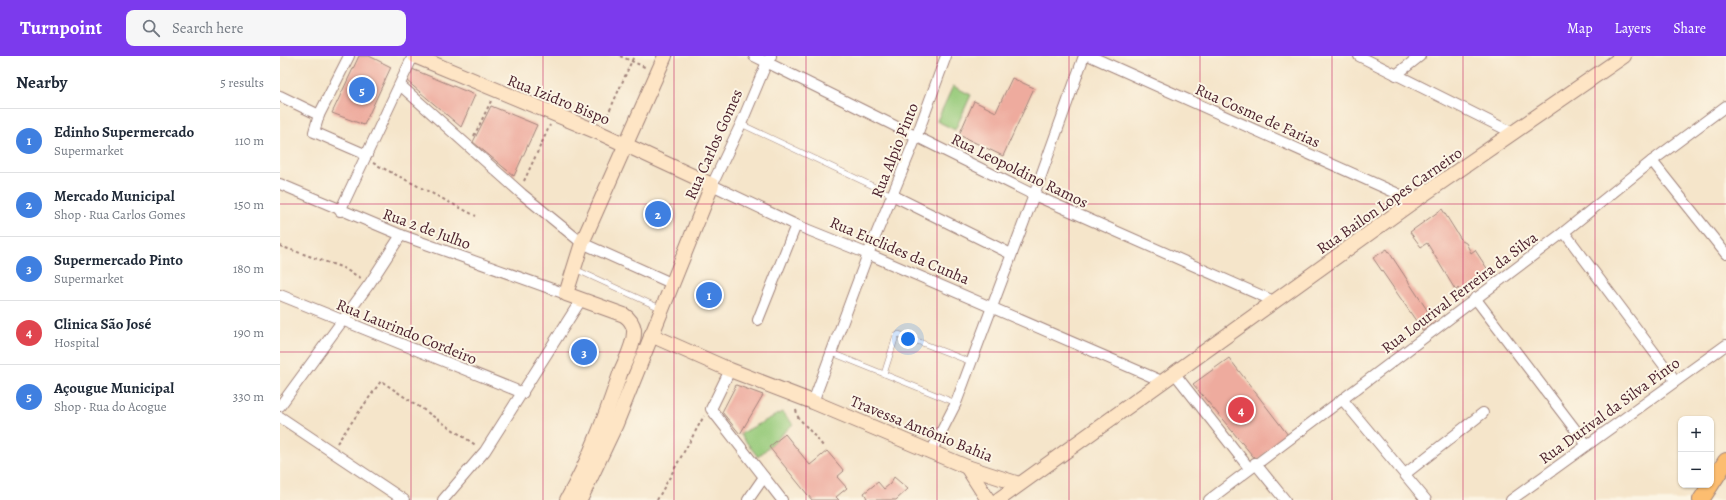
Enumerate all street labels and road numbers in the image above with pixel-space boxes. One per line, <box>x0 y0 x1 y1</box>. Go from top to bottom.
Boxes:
street label: Rua Izidro Bispo <box>504 69 613 130</box>
street label: Rua Cosme de Farias <box>1192 78 1324 153</box>
street label: Rua Carlos Gomes <box>680 86 748 203</box>
street label: Rua Alpio Pinto <box>866 100 924 201</box>
street label: Rua Leopoldino Ramos <box>947 128 1092 214</box>
street label: Rua Bailon Lopes Carneiro <box>1312 142 1467 259</box>
street label: Rua 2 de Julho <box>380 203 474 255</box>
street label: Rua Euclides da Cunha <box>826 212 973 290</box>
street label: Rua Lourival Ferreira da Silva <box>1377 226 1543 359</box>
street label: Rua Laurindo Cordeiro <box>333 294 480 370</box>
street label: Rua Durival da Silva Pinto <box>1535 352 1684 469</box>
street label: Travessa Antônio Bahia <box>847 390 997 468</box>

